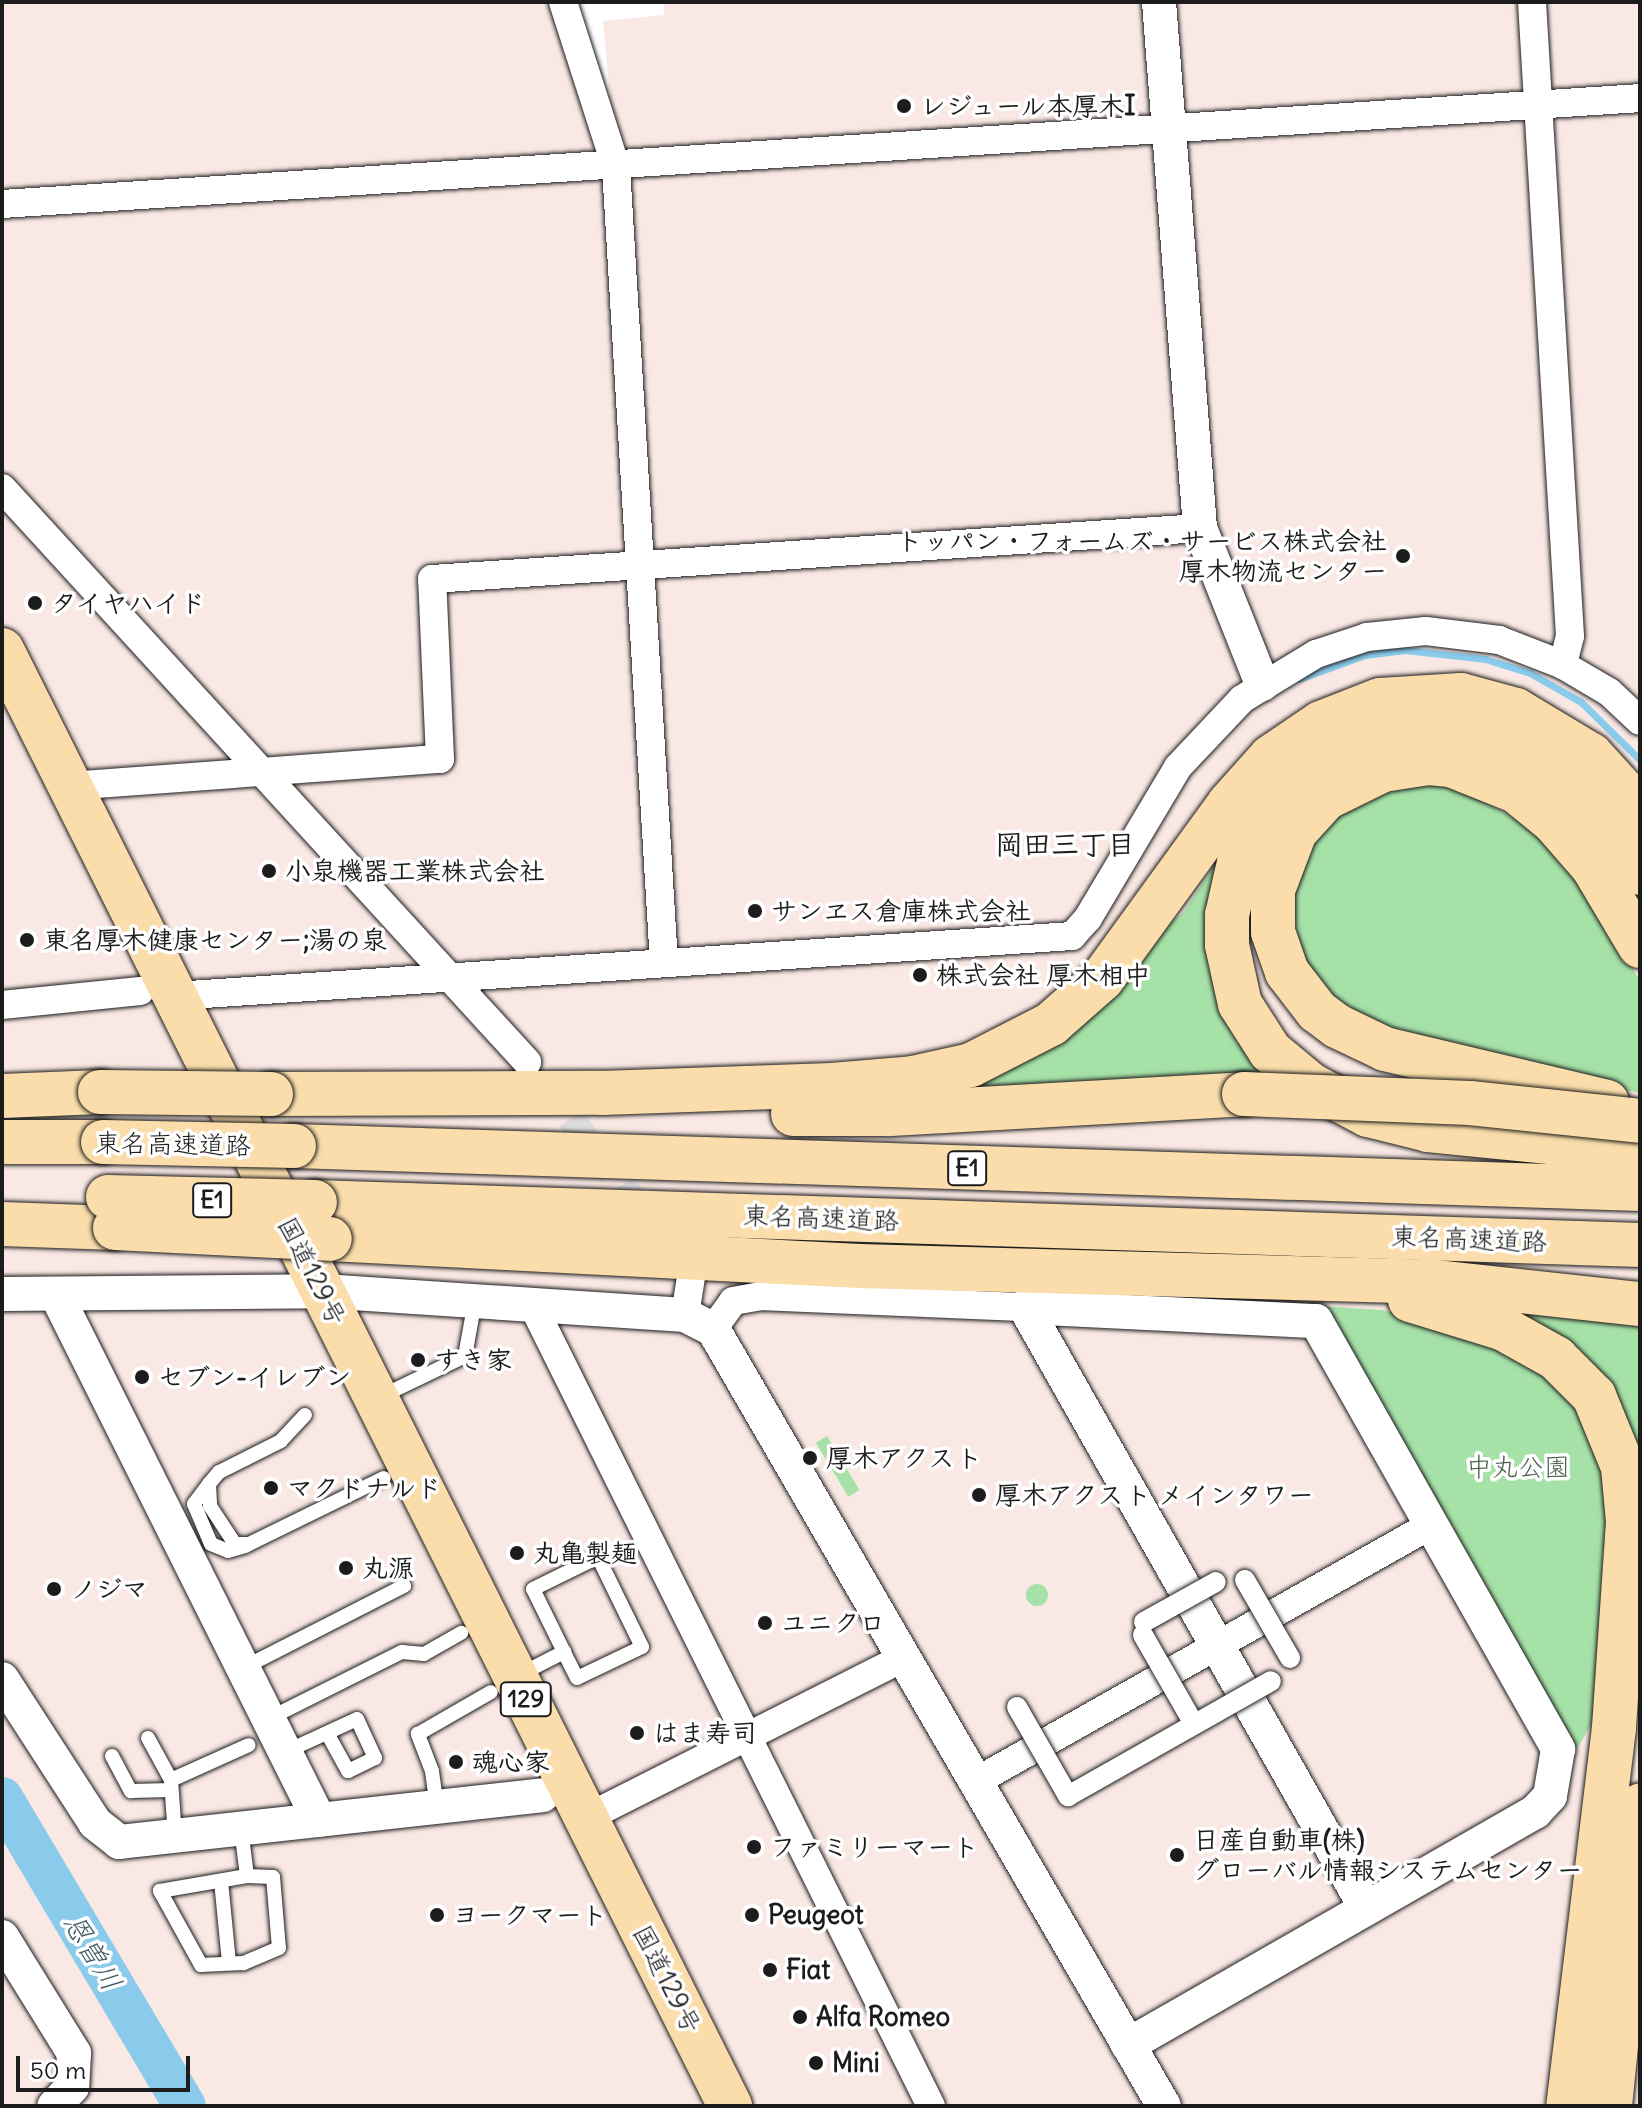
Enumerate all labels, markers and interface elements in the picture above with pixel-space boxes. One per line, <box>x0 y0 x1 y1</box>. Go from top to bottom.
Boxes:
place label: レジュール本厚木I <box>920 90 1139 122</box>
marker: レジュール本厚木I <box>895 97 913 115</box>
place label: トッパン・フォームズ・サービス株式会社 厚木物流センター <box>893 525 1387 586</box>
marker: トッパン・フォームズ・サービス株式会社 厚木物流センター <box>1394 547 1412 565</box>
place label: タイヤハイド <box>51 587 207 619</box>
marker: タイヤハイド <box>26 594 44 612</box>
district label: 岡田三丁目 <box>995 827 1135 861</box>
place label: 小泉機器工業株式会社 <box>285 855 545 887</box>
marker: 小泉機器工業株式会社 <box>260 862 278 880</box>
place label: サンヱス倉庫株式会社 <box>771 895 1031 927</box>
marker: サンヱス倉庫株式会社 <box>746 902 764 920</box>
place label: 東名厚木健康センター;湯の泉 <box>43 924 387 956</box>
marker: 東名厚木健康センター;湯の泉 <box>18 931 36 949</box>
place label: 株式会社 厚木相中 <box>936 959 1150 991</box>
marker: 株式会社 厚木相中 <box>911 966 929 984</box>
street label: 東名高速道路 <box>95 1127 251 1161</box>
road number: E1 <box>947 1148 987 1188</box>
road number: E1 <box>192 1180 232 1220</box>
street label: 東名高速道路 <box>743 1200 899 1236</box>
street label: 国道129号 <box>271 1212 353 1330</box>
street label: 東名高速道路 <box>1391 1221 1547 1257</box>
place label: すき家 <box>434 1344 512 1376</box>
marker: すき家 <box>409 1351 427 1369</box>
place label: セブン-イレブン <box>158 1361 351 1393</box>
marker: セブン-イレブン <box>133 1368 151 1386</box>
place label: 厚木アクスト <box>826 1442 982 1474</box>
marker: 厚木アクスト <box>801 1449 819 1467</box>
park label: 中丸公園 <box>1466 1451 1570 1483</box>
place label: マクドナルド <box>287 1472 443 1504</box>
marker: マクドナルド <box>262 1479 280 1497</box>
place label: 厚木アクスト メインタワー <box>995 1479 1313 1511</box>
marker: 厚木アクスト メインタワー <box>970 1486 988 1504</box>
place label: 丸亀製麺 <box>533 1537 637 1569</box>
marker: 丸亀製麺 <box>508 1544 526 1562</box>
place label: 丸源 <box>362 1552 414 1584</box>
marker: 丸源 <box>337 1559 355 1577</box>
place label: ノジマ <box>70 1573 148 1605</box>
marker: ノジマ <box>45 1580 63 1598</box>
place label: ユニクロ <box>781 1607 885 1639</box>
marker: ユニクロ <box>756 1614 774 1632</box>
road number: 129 <box>498 1679 554 1719</box>
place label: はま寿司 <box>653 1717 757 1749</box>
marker: はま寿司 <box>628 1724 646 1742</box>
place label: 魂心家 <box>472 1746 550 1778</box>
marker: 魂心家 <box>447 1753 465 1771</box>
place label: 日産自動車(株) グローバル情報システムセンター <box>1193 1824 1583 1886</box>
place label: ファミリーマート <box>770 1831 978 1863</box>
marker: ファミリーマート <box>745 1838 763 1856</box>
marker: 日産自動車(株) グローバル情報システムセンター <box>1168 1846 1186 1864</box>
place label: ヨークマート <box>453 1899 607 1931</box>
place label: Peugeot <box>768 1899 863 1931</box>
marker: ヨークマート <box>428 1906 446 1924</box>
marker: Peugeot <box>743 1906 761 1924</box>
water label: 恩曽川 <box>57 1907 129 1997</box>
street label: 国道129号 <box>626 1920 708 2038</box>
place label: Fiat <box>786 1954 830 1986</box>
marker: Fiat <box>761 1961 779 1979</box>
place label: Alfa Romeo <box>816 2001 950 2033</box>
marker: Alfa Romeo <box>791 2008 809 2026</box>
scale bar <box>20 2040 194 2090</box>
place label: Mini <box>832 2047 880 2079</box>
marker: Mini <box>807 2054 825 2072</box>
text: 50 m <box>30 2055 86 2085</box>

